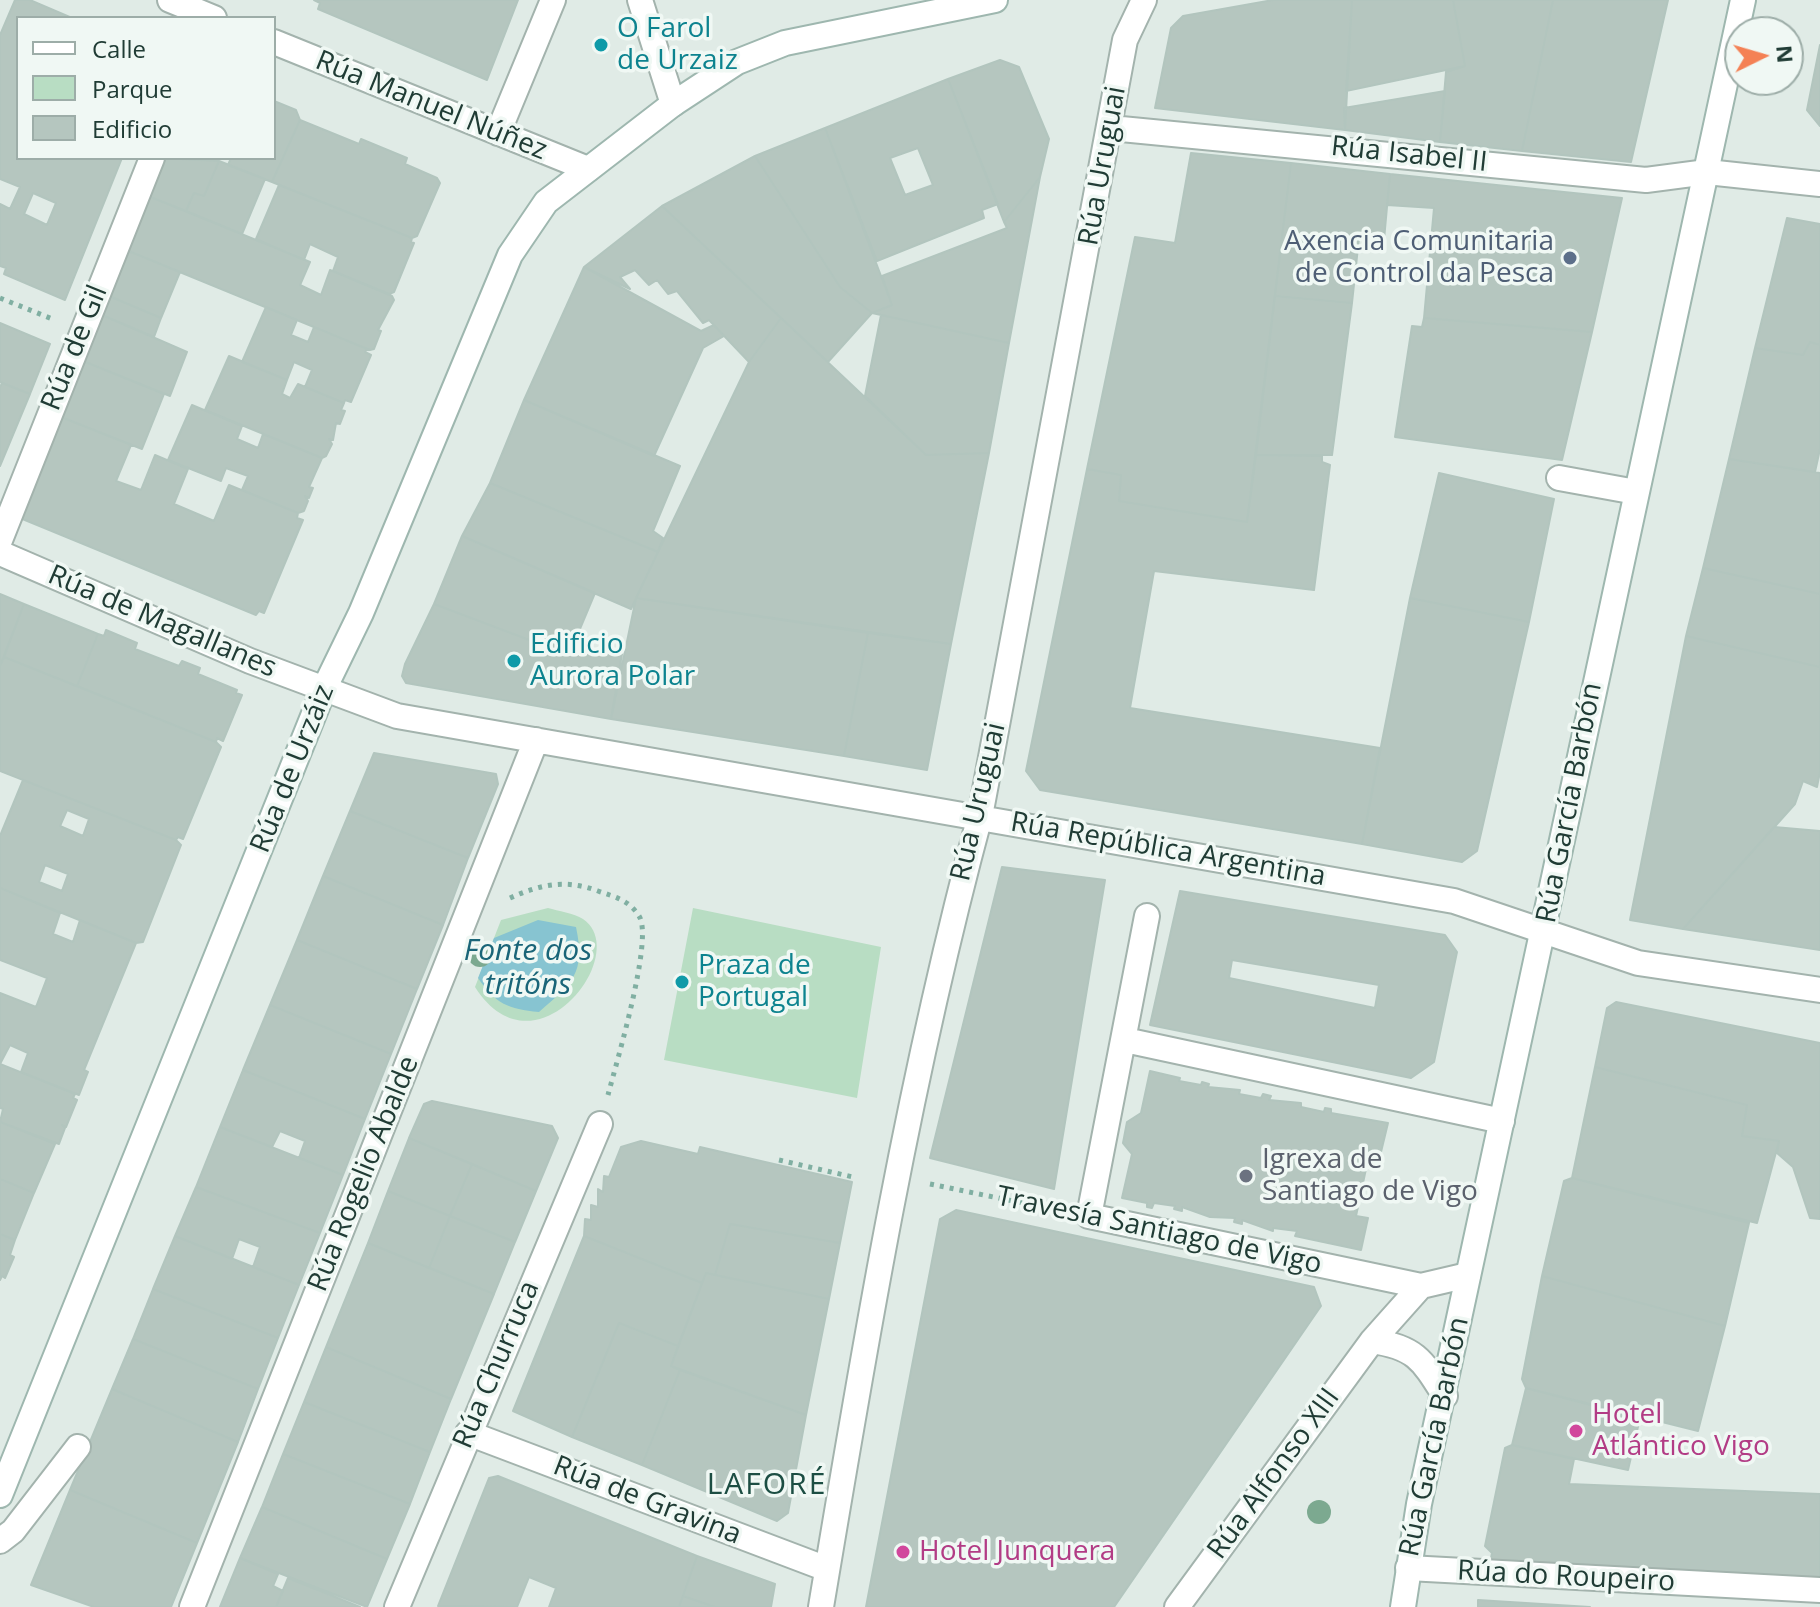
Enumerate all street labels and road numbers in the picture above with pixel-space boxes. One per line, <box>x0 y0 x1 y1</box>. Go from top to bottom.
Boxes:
street label: Rúa Manuel Núñez <box>310 44 552 168</box>
street label: Rúa Uruguai <box>1072 84 1134 248</box>
street label: Rúa Isabel II <box>1329 130 1489 180</box>
street label: Rúa de Gil <box>35 281 115 415</box>
street label: Rúa de Magallanes <box>43 559 281 685</box>
street label: Rúa de Urzáiz <box>244 680 342 858</box>
street label: Rúa García Barbón <box>1530 680 1610 926</box>
street label: Rúa Uruguai <box>944 720 1014 884</box>
street label: Rúa República Argentina <box>1008 806 1328 894</box>
street label: Rúa Rogelio Abalde <box>301 1051 427 1297</box>
street label: Travesía Santiago de Vigo <box>993 1180 1325 1282</box>
street label: Rúa Churruca <box>447 1276 547 1454</box>
street label: Rúa García Barbón <box>1393 1314 1477 1560</box>
street label: Rúa Alfonso XIII <box>1201 1382 1347 1566</box>
street label: Rúa de Gravina <box>548 1450 746 1552</box>
street label: Rúa do Roupeiro <box>1456 1555 1676 1599</box>

